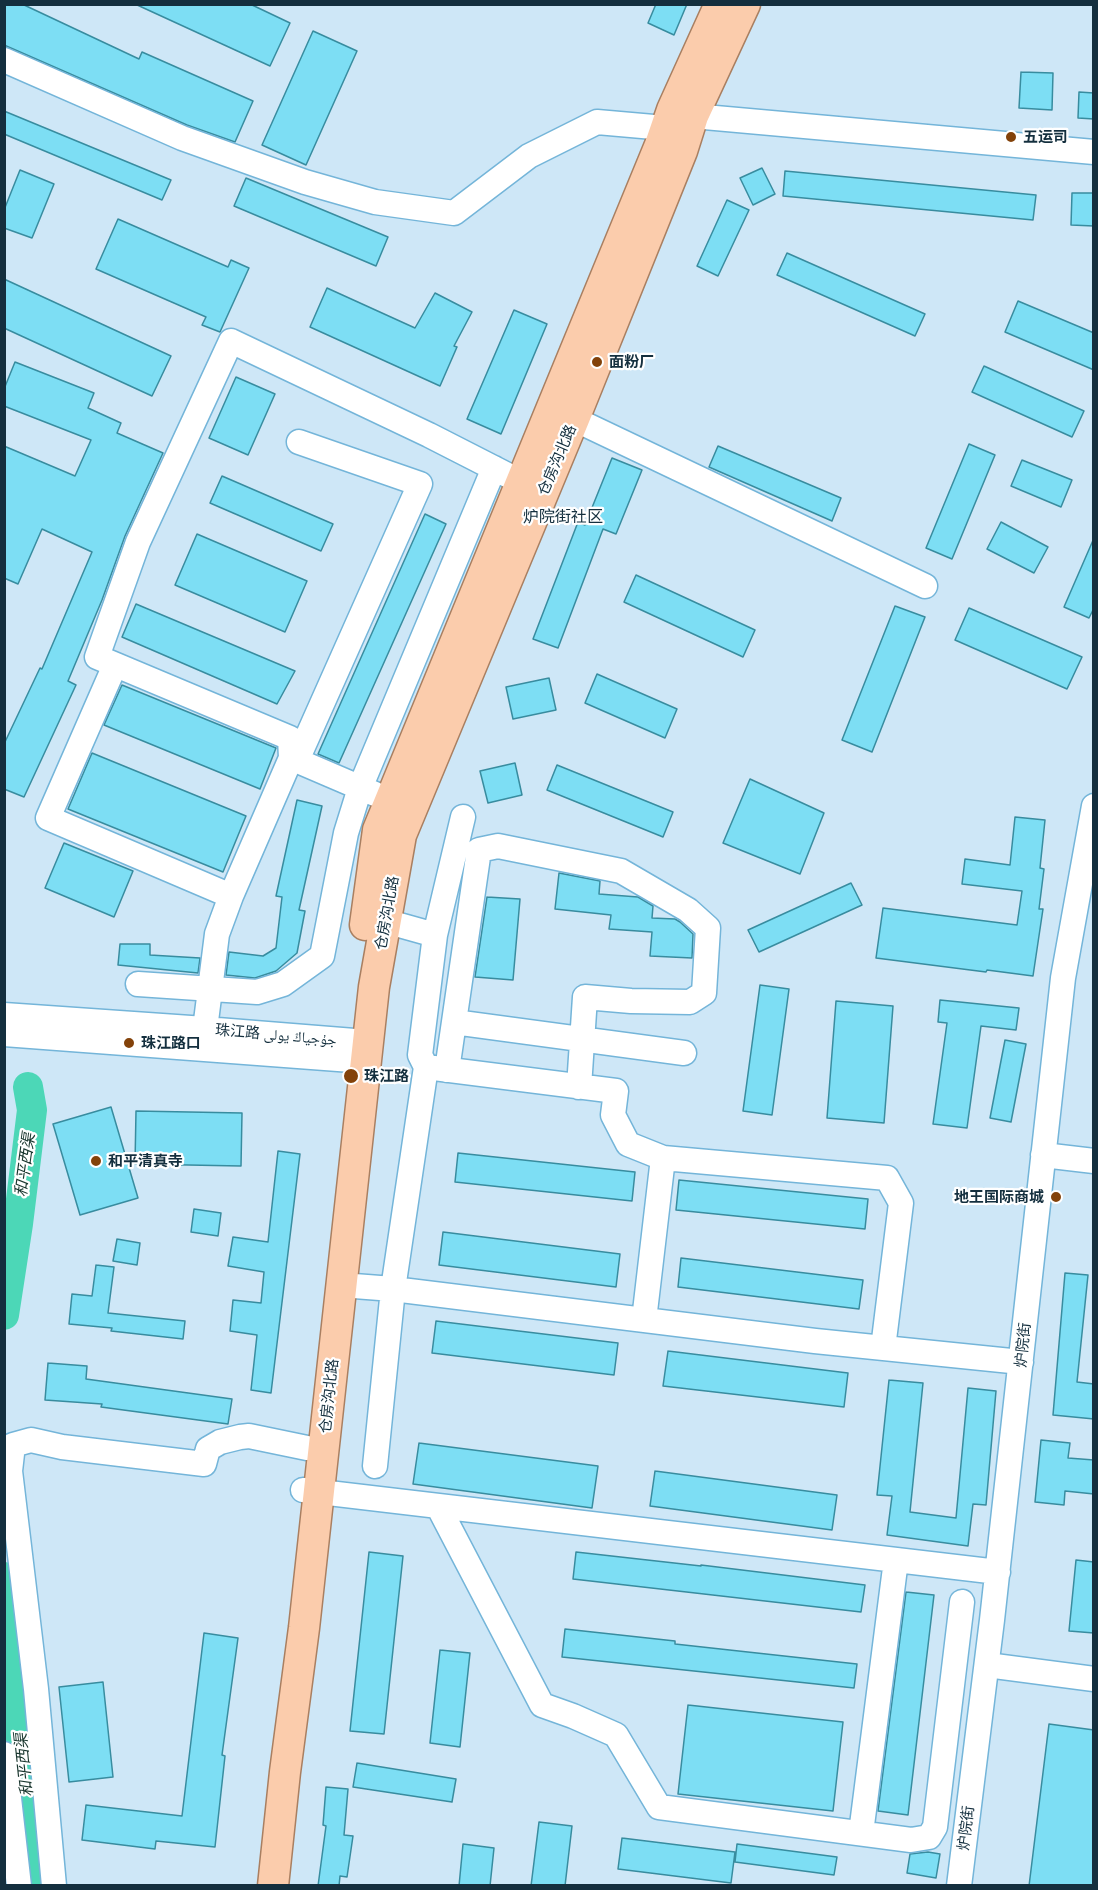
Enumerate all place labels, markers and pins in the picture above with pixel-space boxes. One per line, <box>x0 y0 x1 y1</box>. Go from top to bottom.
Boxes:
place label: 五运司 <box>1023 128 1068 146</box>
marker: 五运司 <box>1004 130 1018 144</box>
place label: 面粉厂 <box>609 353 654 371</box>
marker: 面粉厂 <box>590 355 604 369</box>
place label: 珠江路口 <box>141 1034 201 1052</box>
marker: 珠江路口 <box>122 1036 136 1050</box>
marker: 珠江路 <box>342 1067 360 1085</box>
place label: 珠江路 <box>364 1067 409 1085</box>
place label: 和平清真寺 <box>108 1152 183 1170</box>
marker: 和平清真寺 <box>89 1154 103 1168</box>
place label: 地王国际商城 <box>954 1188 1044 1206</box>
marker: 地王国际商城 <box>1049 1190 1063 1204</box>

